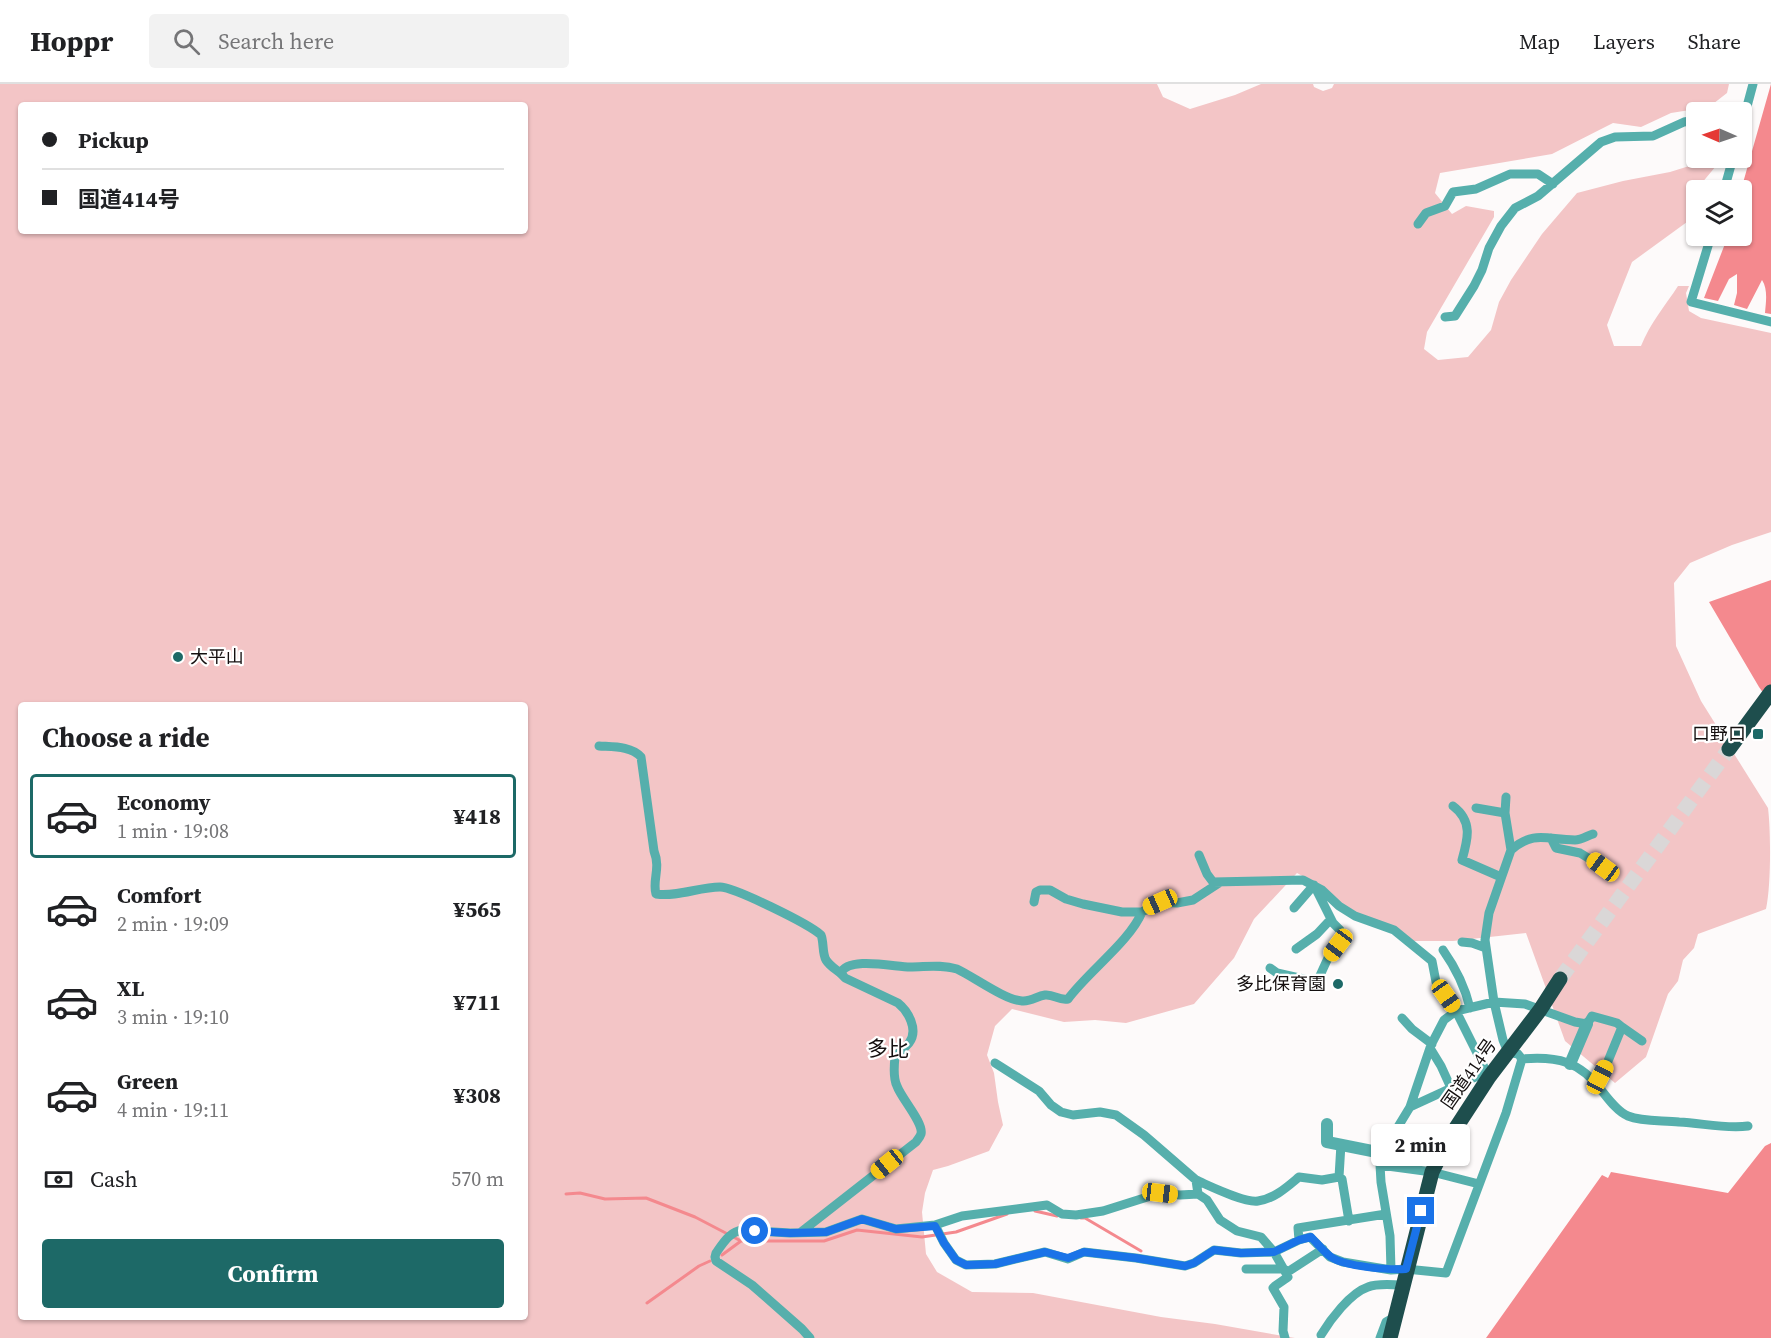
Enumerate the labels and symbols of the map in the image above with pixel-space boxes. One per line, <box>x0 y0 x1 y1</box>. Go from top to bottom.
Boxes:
north arrow <box>1686 102 1752 168</box>
place label: 大平山 <box>190 644 244 669</box>
marker: 大平山 <box>171 650 185 664</box>
place label: 口野口 <box>1692 721 1746 746</box>
marker: 口野口 <box>1751 727 1765 741</box>
car <box>1583 849 1623 885</box>
car <box>1140 886 1180 918</box>
car <box>1320 925 1356 965</box>
place label: 多比保育園 <box>1236 971 1326 996</box>
car <box>1428 976 1464 1016</box>
marker: 多比保育園 <box>1331 977 1345 991</box>
street label: 国道414号 <box>1435 1033 1502 1114</box>
district label: 多比 <box>867 1034 909 1063</box>
car <box>1584 1057 1616 1097</box>
callout: 2 min <box>1372 1124 1470 1166</box>
car <box>867 1146 907 1182</box>
car <box>1141 1182 1179 1204</box>
route end <box>1407 1197 1434 1224</box>
route start <box>741 1217 768 1244</box>

